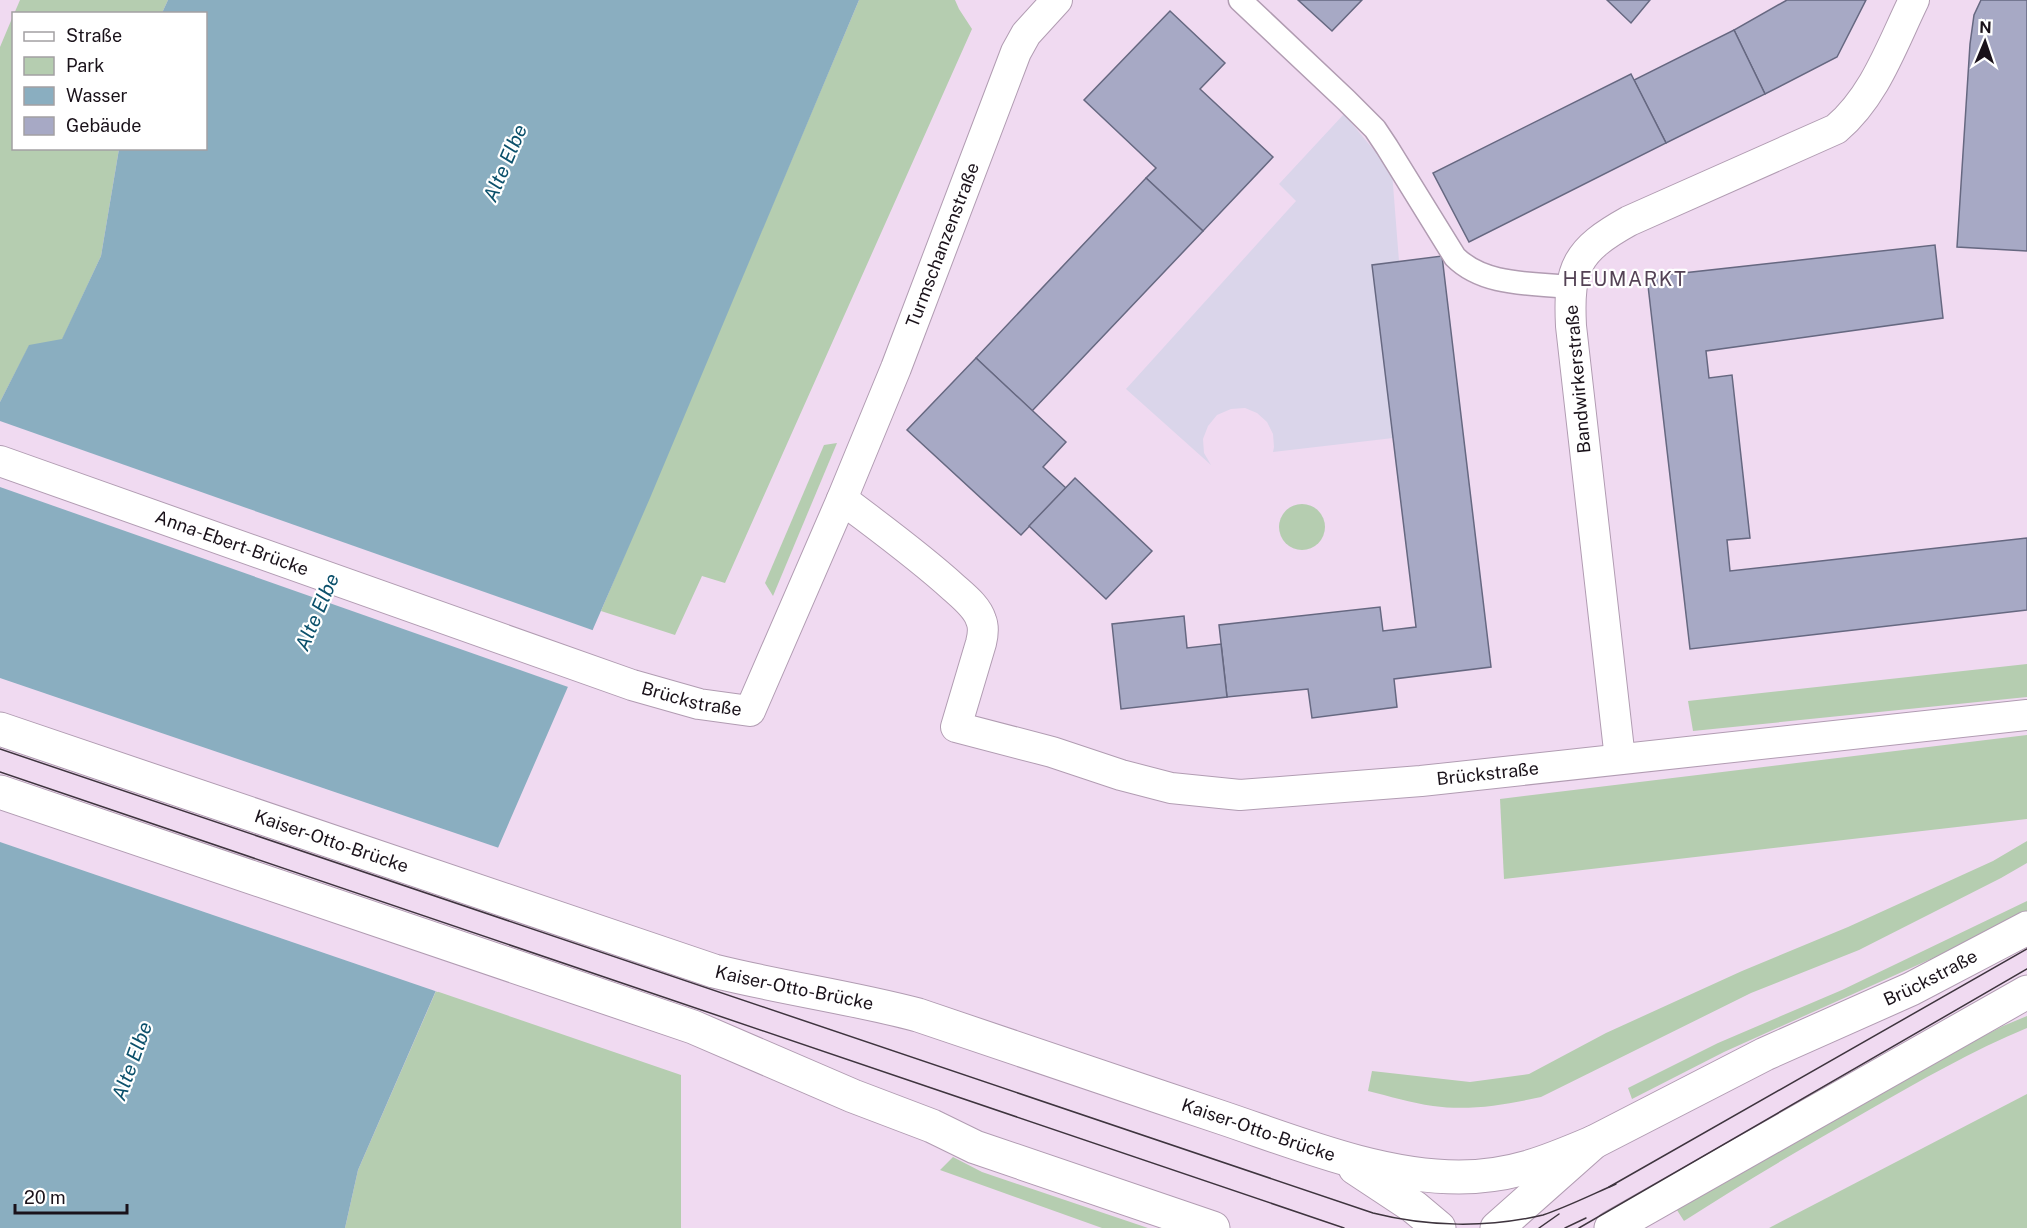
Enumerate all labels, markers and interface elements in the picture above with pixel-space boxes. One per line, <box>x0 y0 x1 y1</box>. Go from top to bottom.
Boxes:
legend <box>12 12 207 150</box>
north arrow <box>1955 12 2015 72</box>
text: N <box>1979 18 1992 37</box>
text: Straße <box>66 25 122 46</box>
text: Park <box>66 55 104 76</box>
text: Wasser <box>66 85 128 106</box>
text: Gebäude <box>66 115 141 136</box>
water label: Alte Elbe <box>478 121 532 205</box>
street label: Turmschanzenstraße <box>901 159 983 330</box>
district label: HEUMARKT <box>1563 267 1687 291</box>
street label: Bandwirkerstraße <box>1561 304 1594 454</box>
street label: Anna-Ebert-Brücke <box>152 506 312 580</box>
water label: Alte Elbe <box>290 570 344 654</box>
street label: Brückstraße <box>639 677 743 720</box>
street label: Brückstraße <box>1435 757 1540 789</box>
street label: Kaiser-Otto-Brücke <box>252 805 411 877</box>
street label: Brückstraße <box>1880 945 1981 1010</box>
street label: Kaiser-Otto-Brücke <box>713 961 876 1014</box>
water label: Alte Elbe <box>107 1018 157 1103</box>
street label: Kaiser-Otto-Brücke <box>1179 1094 1338 1165</box>
scale bar <box>15 1177 128 1215</box>
text: 20 m <box>24 1187 66 1208</box>

